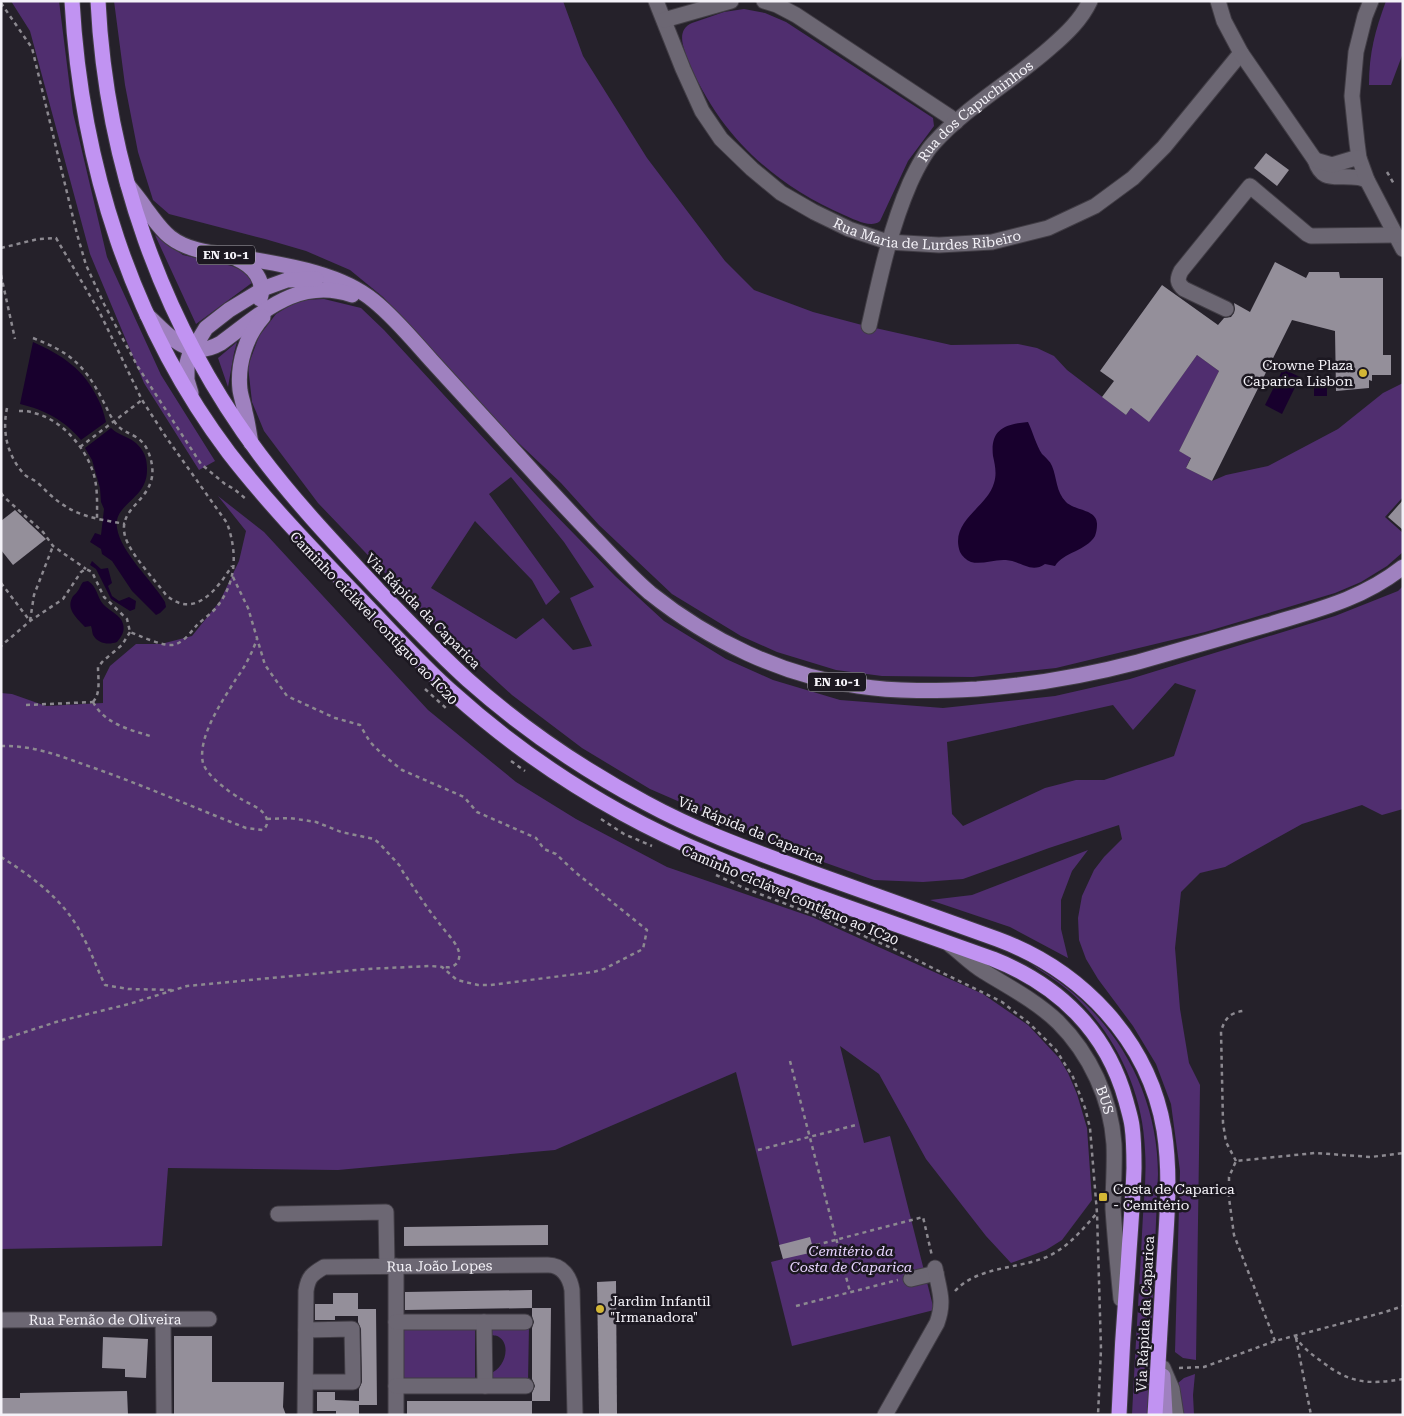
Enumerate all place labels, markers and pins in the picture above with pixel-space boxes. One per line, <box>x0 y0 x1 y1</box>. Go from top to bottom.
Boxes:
place label: Crowne Plaza Caparica Lisbon <box>1243 357 1353 389</box>
marker: Crowne Plaza Caparica Lisbon <box>1357 367 1369 379</box>
place label: Costa de Caparica - Cemitério <box>1113 1181 1235 1213</box>
marker: Costa de Caparica - Cemitério <box>1097 1191 1109 1203</box>
place label: Jardim Infantil "Irmanadora" <box>610 1293 711 1325</box>
marker: Jardim Infantil "Irmanadora" <box>594 1303 606 1315</box>

